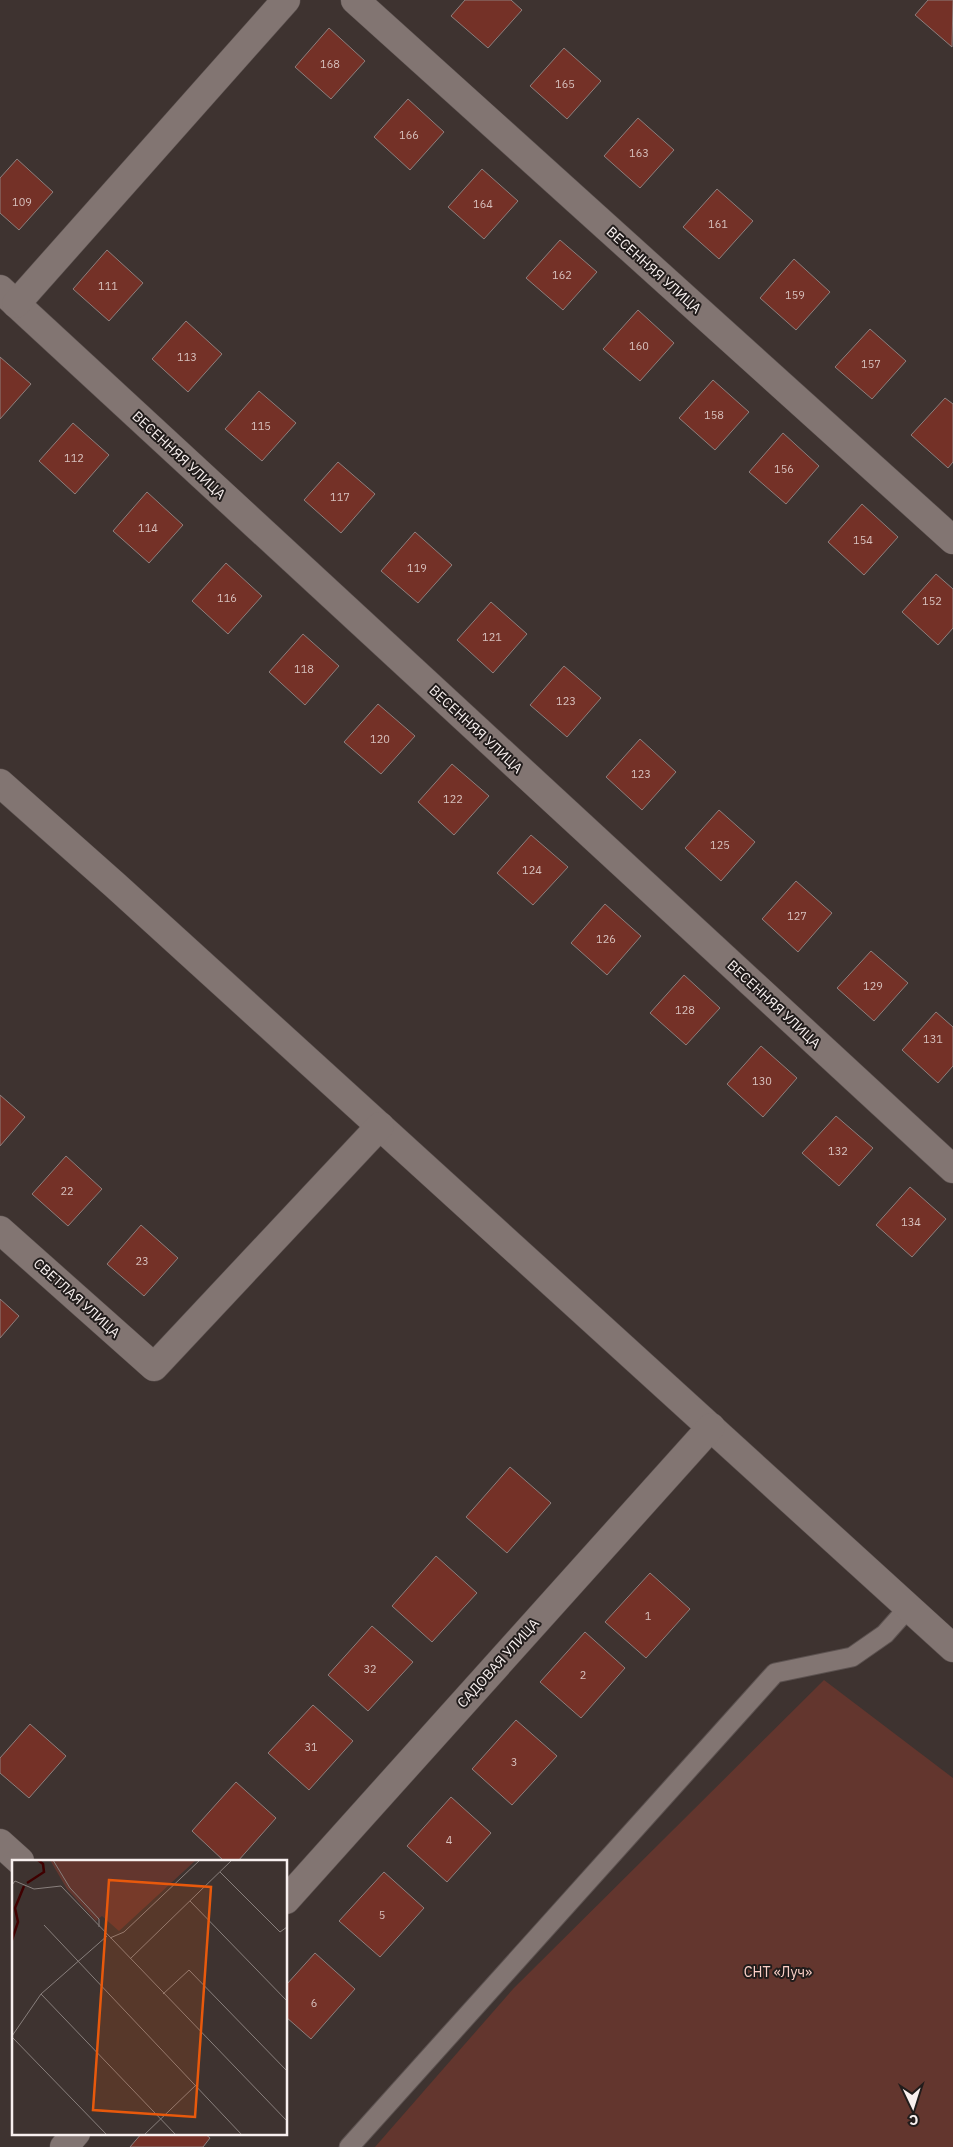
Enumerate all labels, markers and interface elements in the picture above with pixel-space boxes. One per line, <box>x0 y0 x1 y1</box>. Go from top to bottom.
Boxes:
house number: 168 <box>320 57 340 71</box>
house number: 165 <box>555 77 575 91</box>
house number: 166 <box>399 128 419 142</box>
house number: 163 <box>629 146 649 160</box>
house number: 109 <box>12 195 32 209</box>
house number: 164 <box>473 197 493 211</box>
house number: 161 <box>708 217 728 231</box>
street label: ВЕСЕННЯЯ УЛИЦА <box>603 223 705 317</box>
house number: 162 <box>552 268 572 282</box>
house number: 111 <box>98 279 118 293</box>
house number: 159 <box>785 288 805 302</box>
house number: 160 <box>629 339 649 353</box>
house number: 113 <box>177 350 197 364</box>
house number: 157 <box>861 357 881 371</box>
street label: ВЕСЕННЯЯ УЛИЦА <box>128 407 230 503</box>
house number: 158 <box>704 408 724 422</box>
house number: 115 <box>251 419 271 433</box>
house number: 112 <box>64 451 84 465</box>
house number: 156 <box>774 462 794 476</box>
house number: 117 <box>330 490 350 504</box>
house number: 114 <box>138 521 158 535</box>
house number: 154 <box>853 533 873 547</box>
house number: 119 <box>407 561 427 575</box>
house number: 116 <box>217 591 237 605</box>
house number: 152 <box>922 594 942 608</box>
house number: 121 <box>482 630 502 644</box>
house number: 118 <box>294 662 314 676</box>
street label: ВЕСЕННЯЯ УЛИЦА <box>425 681 527 777</box>
house number: 123 <box>556 694 576 708</box>
house number: 120 <box>370 732 390 746</box>
house number: 123 <box>631 767 651 781</box>
house number: 122 <box>443 792 463 806</box>
house number: 125 <box>710 838 730 852</box>
house number: 124 <box>522 863 542 877</box>
house number: 127 <box>787 909 807 923</box>
house number: 126 <box>596 932 616 946</box>
street label: ВЕСЕННЯЯ УЛИЦА <box>723 956 825 1052</box>
house number: 129 <box>863 979 883 993</box>
house number: 128 <box>675 1003 695 1017</box>
house number: 131 <box>923 1032 943 1046</box>
house number: 130 <box>752 1074 772 1088</box>
house number: 132 <box>828 1144 848 1158</box>
house number: 22 <box>60 1184 74 1198</box>
house number: 134 <box>901 1215 921 1229</box>
street label: СВЕТЛАЯ УЛИЦА <box>30 1254 124 1342</box>
house number: 23 <box>135 1254 149 1268</box>
house number: 1 <box>645 1609 652 1623</box>
street label: САДОВАЯ УЛИЦА <box>453 1615 543 1711</box>
house number: 32 <box>363 1662 377 1676</box>
house number: 2 <box>580 1668 586 1682</box>
house number: 31 <box>304 1740 318 1754</box>
house number: 3 <box>511 1755 517 1769</box>
house number: 4 <box>446 1833 453 1847</box>
inset map <box>12 1860 288 2134</box>
house number: 5 <box>379 1908 385 1922</box>
park label: СНТ «Луч» <box>744 1963 812 1981</box>
house number: 6 <box>311 1996 317 2010</box>
north arrow <box>888 2082 938 2132</box>
text: С <box>909 2111 919 2129</box>

